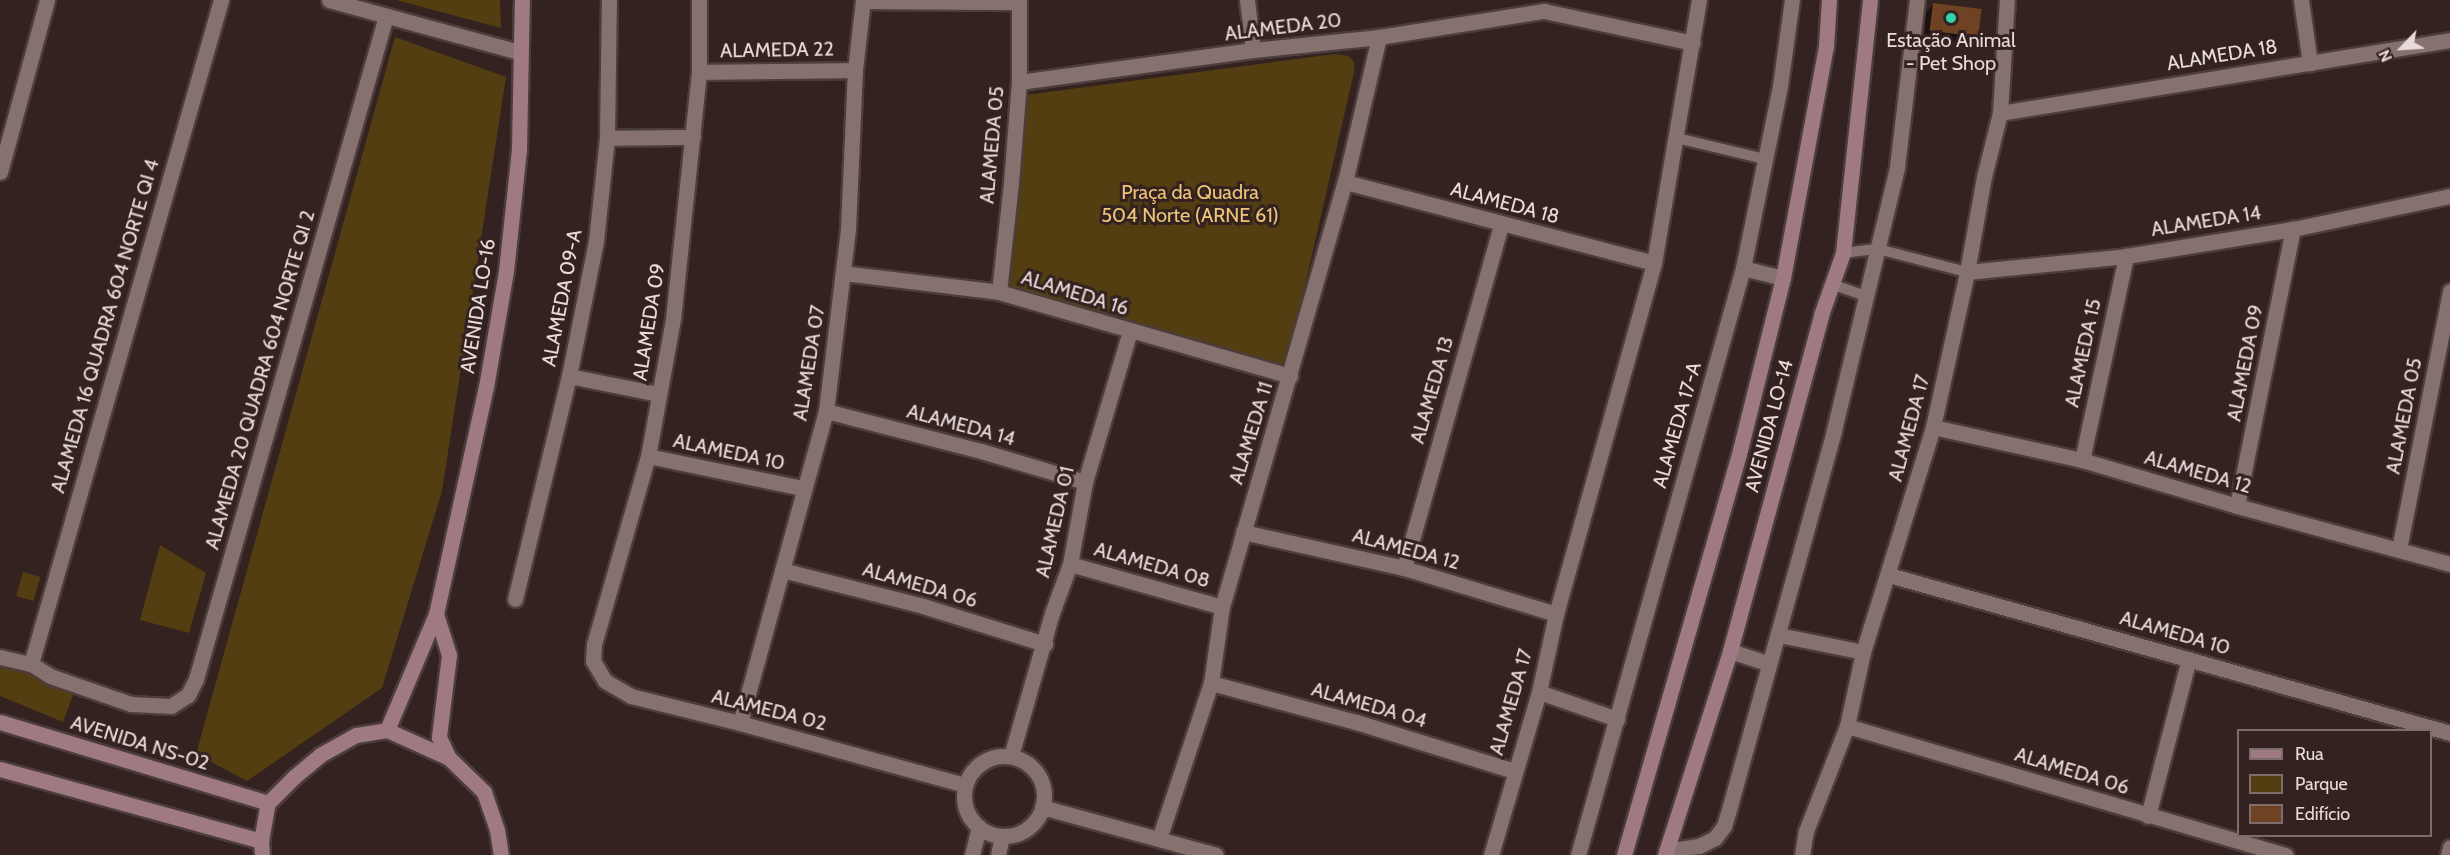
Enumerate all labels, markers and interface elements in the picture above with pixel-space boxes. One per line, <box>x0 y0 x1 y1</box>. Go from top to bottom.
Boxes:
street label: ALAMEDA 20 <box>1223 8 1343 46</box>
marker: Estação Animal - Pet Shop <box>1944 11 1958 25</box>
north arrow <box>2372 18 2432 78</box>
place label: Estação Animal - Pet Shop <box>1886 28 2016 75</box>
street label: ALAMEDA 18 <box>2165 34 2279 76</box>
street label: ALAMEDA 22 <box>720 37 834 63</box>
text: N <box>2374 47 2396 65</box>
street label: ALAMEDA 05 <box>975 85 1009 205</box>
street label: ALAMEDA 16 QUADRA 604 NORTE QI 4 <box>46 156 164 496</box>
street label: ALAMEDA 18 <box>1448 177 1562 229</box>
park label: Praça da Quadra 504 Norte (ARNE 61) <box>1101 181 1279 228</box>
street label: ALAMEDA 14 <box>2149 200 2263 242</box>
street label: ALAMEDA 20 QUADRA 604 NORTE QI 2 <box>200 208 320 552</box>
street label: ALAMEDA 09-A <box>537 227 587 369</box>
street label: AVENIDA LO-16 <box>456 237 500 375</box>
street label: ALAMEDA 09 <box>628 262 670 382</box>
street label: ALAMEDA 16 <box>1018 265 1132 321</box>
street label: ALAMEDA 15 <box>2060 297 2106 409</box>
street label: ALAMEDA 07 <box>788 303 830 423</box>
street label: ALAMEDA 09 <box>2222 303 2268 423</box>
street label: ALAMEDA 13 <box>1405 334 1459 446</box>
street label: ALAMEDA 05 <box>2381 356 2427 476</box>
street label: AVENIDA LO-14 <box>1740 357 1798 495</box>
street label: ALAMEDA 17-A <box>1648 359 1706 491</box>
street label: ALAMEDA 17 <box>1883 372 1935 484</box>
street label: ALAMEDA 11 <box>1224 379 1278 487</box>
street label: ALAMEDA 14 <box>904 399 1018 451</box>
street label: ALAMEDA 10 <box>671 428 787 476</box>
street label: ALAMEDA 12 <box>2142 445 2254 499</box>
street label: ALAMEDA 01 <box>1031 464 1079 580</box>
street label: ALAMEDA 12 <box>1350 523 1462 575</box>
street label: ALAMEDA 08 <box>1091 537 1213 593</box>
street label: ALAMEDA 06 <box>860 557 980 613</box>
street label: ALAMEDA 10 <box>2117 606 2233 660</box>
street label: ALAMEDA 17 <box>1484 646 1538 758</box>
street label: ALAMEDA 04 <box>1309 677 1429 733</box>
street label: ALAMEDA 02 <box>709 684 829 736</box>
street label: AVENIDA NS-02 <box>68 711 212 775</box>
legend <box>2237 729 2432 837</box>
street label: ALAMEDA 06 <box>2012 742 2132 800</box>
text: Rua <box>2295 743 2324 765</box>
text: Parque <box>2295 773 2348 795</box>
text: Edifício <box>2295 803 2350 825</box>

